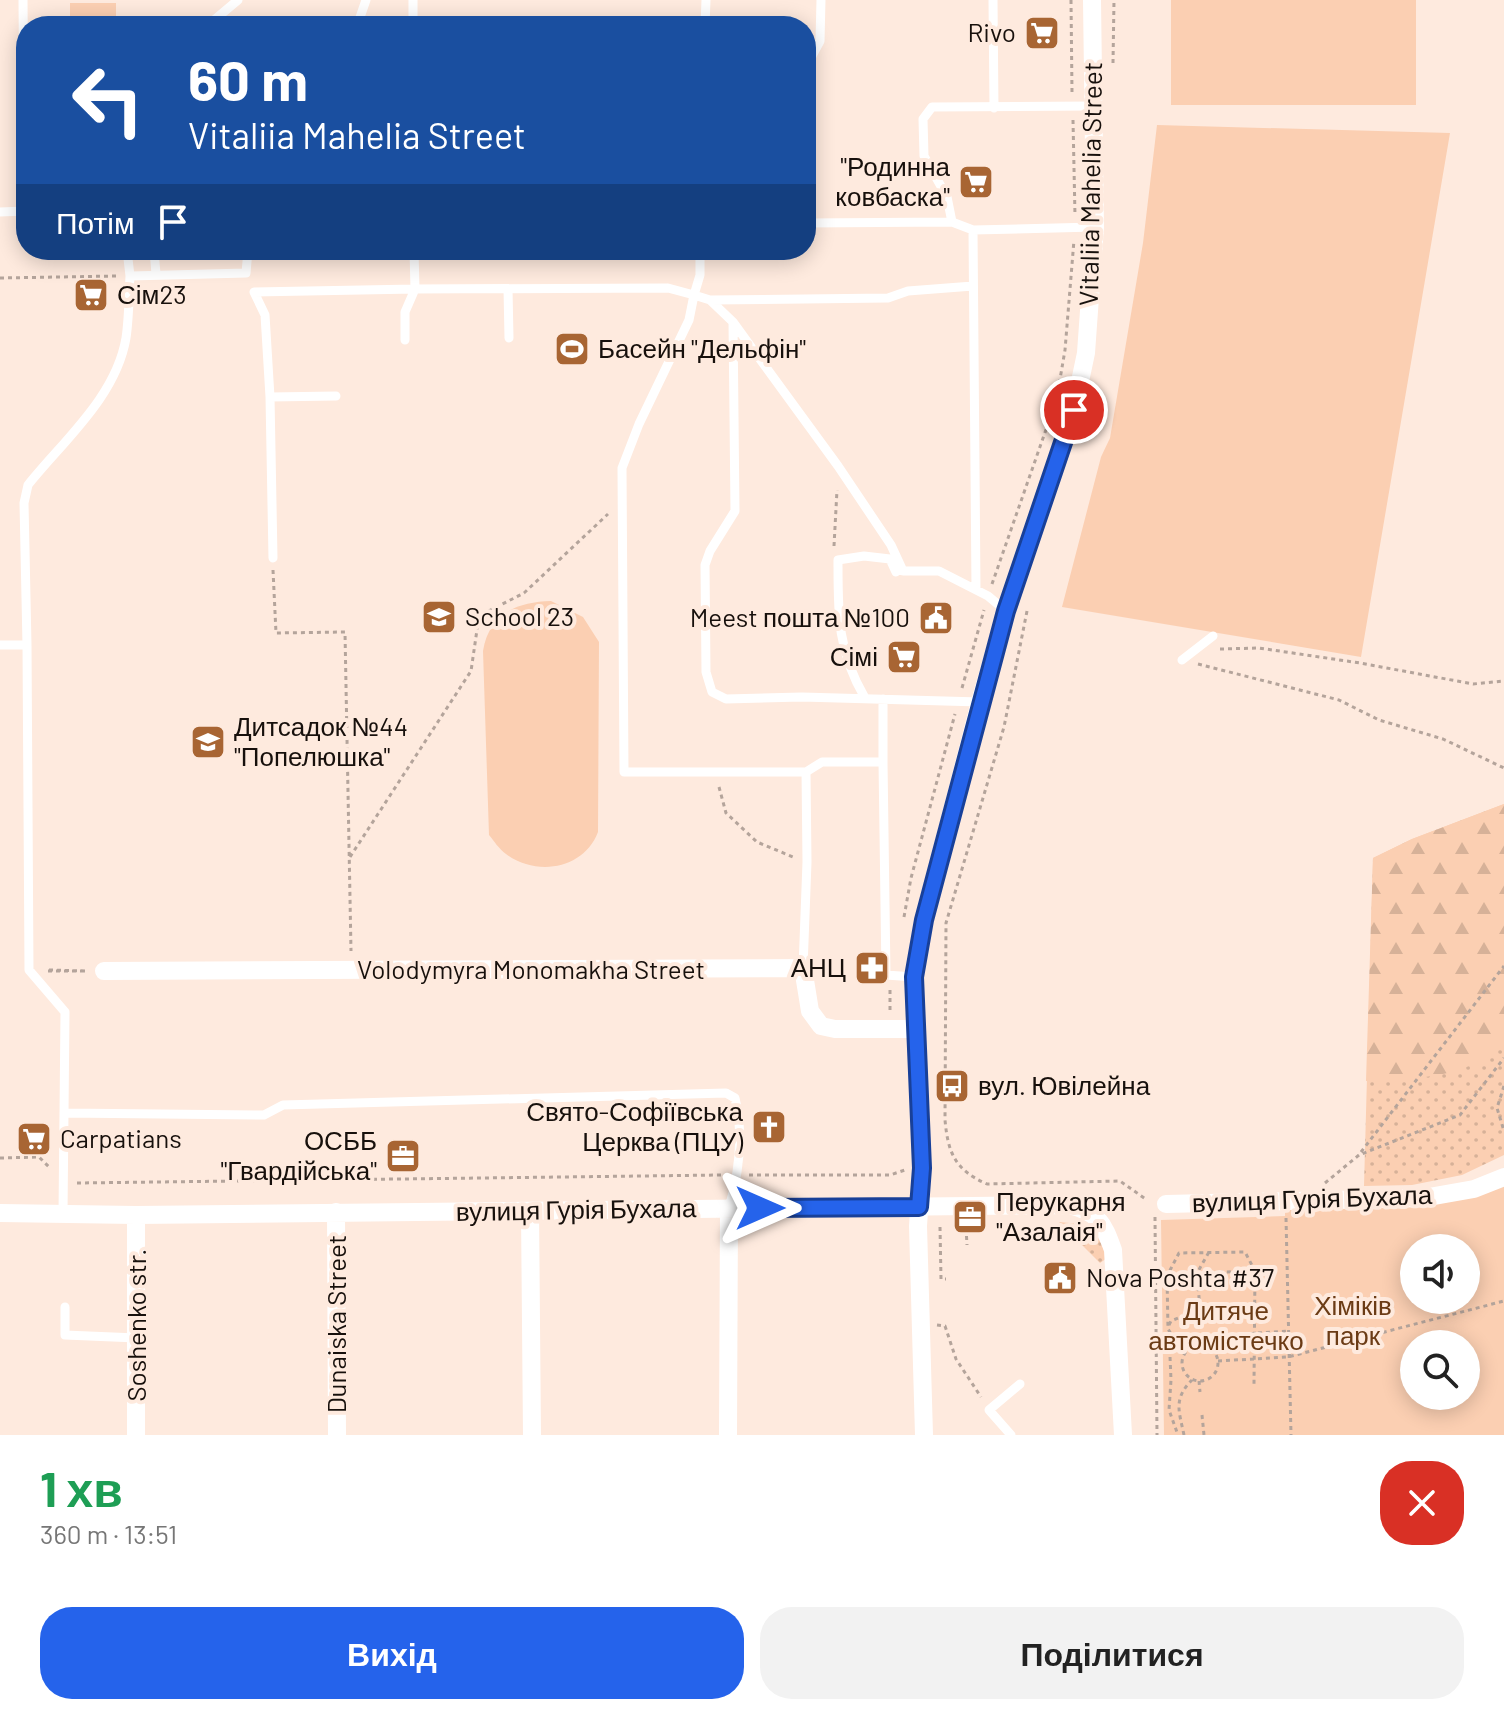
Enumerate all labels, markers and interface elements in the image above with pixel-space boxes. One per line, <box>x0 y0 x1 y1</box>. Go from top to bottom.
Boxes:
supermarket icon: Rivo <box>1023 14 1061 52</box>
place label: Rivo <box>967 16 1016 47</box>
text: 60 m <box>188 45 308 112</box>
icon: left <box>56 48 160 152</box>
street label: Vitaliia Mahelia Street <box>1072 62 1107 306</box>
text: Vitaliia Mahelia Street <box>188 113 526 156</box>
place label: "Родинна ковбаска" <box>835 150 951 211</box>
supermarket icon: "Родинна ковбаска" <box>957 163 995 201</box>
icon: arrive <box>151 200 195 244</box>
text: Потім <box>56 204 135 240</box>
supermarket icon: Сім23 <box>72 276 110 314</box>
place label: Сім23 <box>117 278 187 309</box>
sports icon: Басейн "Дельфін" <box>553 330 591 368</box>
place label: Басейн "Дельфін" <box>598 332 806 363</box>
pin <box>1040 376 1108 444</box>
icon: arrive <box>1052 388 1096 432</box>
school or university icon: School 23 <box>420 598 458 636</box>
public building icon: Meest пошта №100 <box>917 599 955 637</box>
place label: School 23 <box>465 600 574 631</box>
place label: Meest пошта №100 <box>690 601 910 632</box>
supermarket icon: Сімі <box>885 638 923 676</box>
place label: Сімі <box>830 640 878 671</box>
place label: Дитсадок №44 "Попелюшка" <box>234 710 408 771</box>
school or university icon: Дитсадок №44 "Попелюшка" <box>189 723 227 761</box>
pharmacy icon: АНЦ <box>853 949 891 987</box>
place label: АНЦ <box>791 951 846 982</box>
street label: Volodymyra Monomakha Street <box>357 953 705 984</box>
bus stop icon: вул. Ювілейна <box>933 1067 971 1105</box>
place label: вул. Ювілейна <box>978 1069 1151 1100</box>
place label: Свято-Софіївська Церква (ПЦУ) <box>526 1095 744 1156</box>
church icon: Свято-Софіївська Церква (ПЦУ) <box>750 1108 788 1146</box>
supermarket icon: Carpatians <box>15 1120 53 1158</box>
place label: Carpatians <box>60 1122 182 1153</box>
place label: ОСББ "Гвардійська" <box>220 1124 377 1185</box>
office icon: ОСББ "Гвардійська" <box>384 1137 422 1175</box>
position arrow <box>718 1166 802 1250</box>
street label: вулиця Гурія Бухала <box>1191 1178 1433 1217</box>
place label: Перукарня "Азалаія" <box>996 1185 1126 1246</box>
street label: вулиця Гурія Бухала <box>456 1191 697 1226</box>
office icon: Перукарня "Азалаія" <box>951 1198 989 1236</box>
map controls <box>1400 1234 1480 1410</box>
button: sound <box>1400 1234 1480 1314</box>
street label: Dunaiska Street <box>320 1235 351 1413</box>
street label: Soshenko str. <box>120 1248 151 1402</box>
public building icon: Nova Poshta #37 <box>1041 1259 1079 1297</box>
place label: Nova Poshta #37 <box>1086 1261 1274 1292</box>
park label: Хіміків парк <box>1314 1289 1392 1350</box>
park label: Дитяче автомістечко <box>1148 1294 1304 1355</box>
button: search <box>1400 1330 1480 1410</box>
text: 1 хв <box>40 1459 123 1517</box>
button: close <box>1380 1461 1464 1545</box>
text: 360 m · 13:51 <box>40 1518 177 1549</box>
button: Вихід <box>40 1607 744 1699</box>
button: Поділитися <box>760 1607 1464 1699</box>

